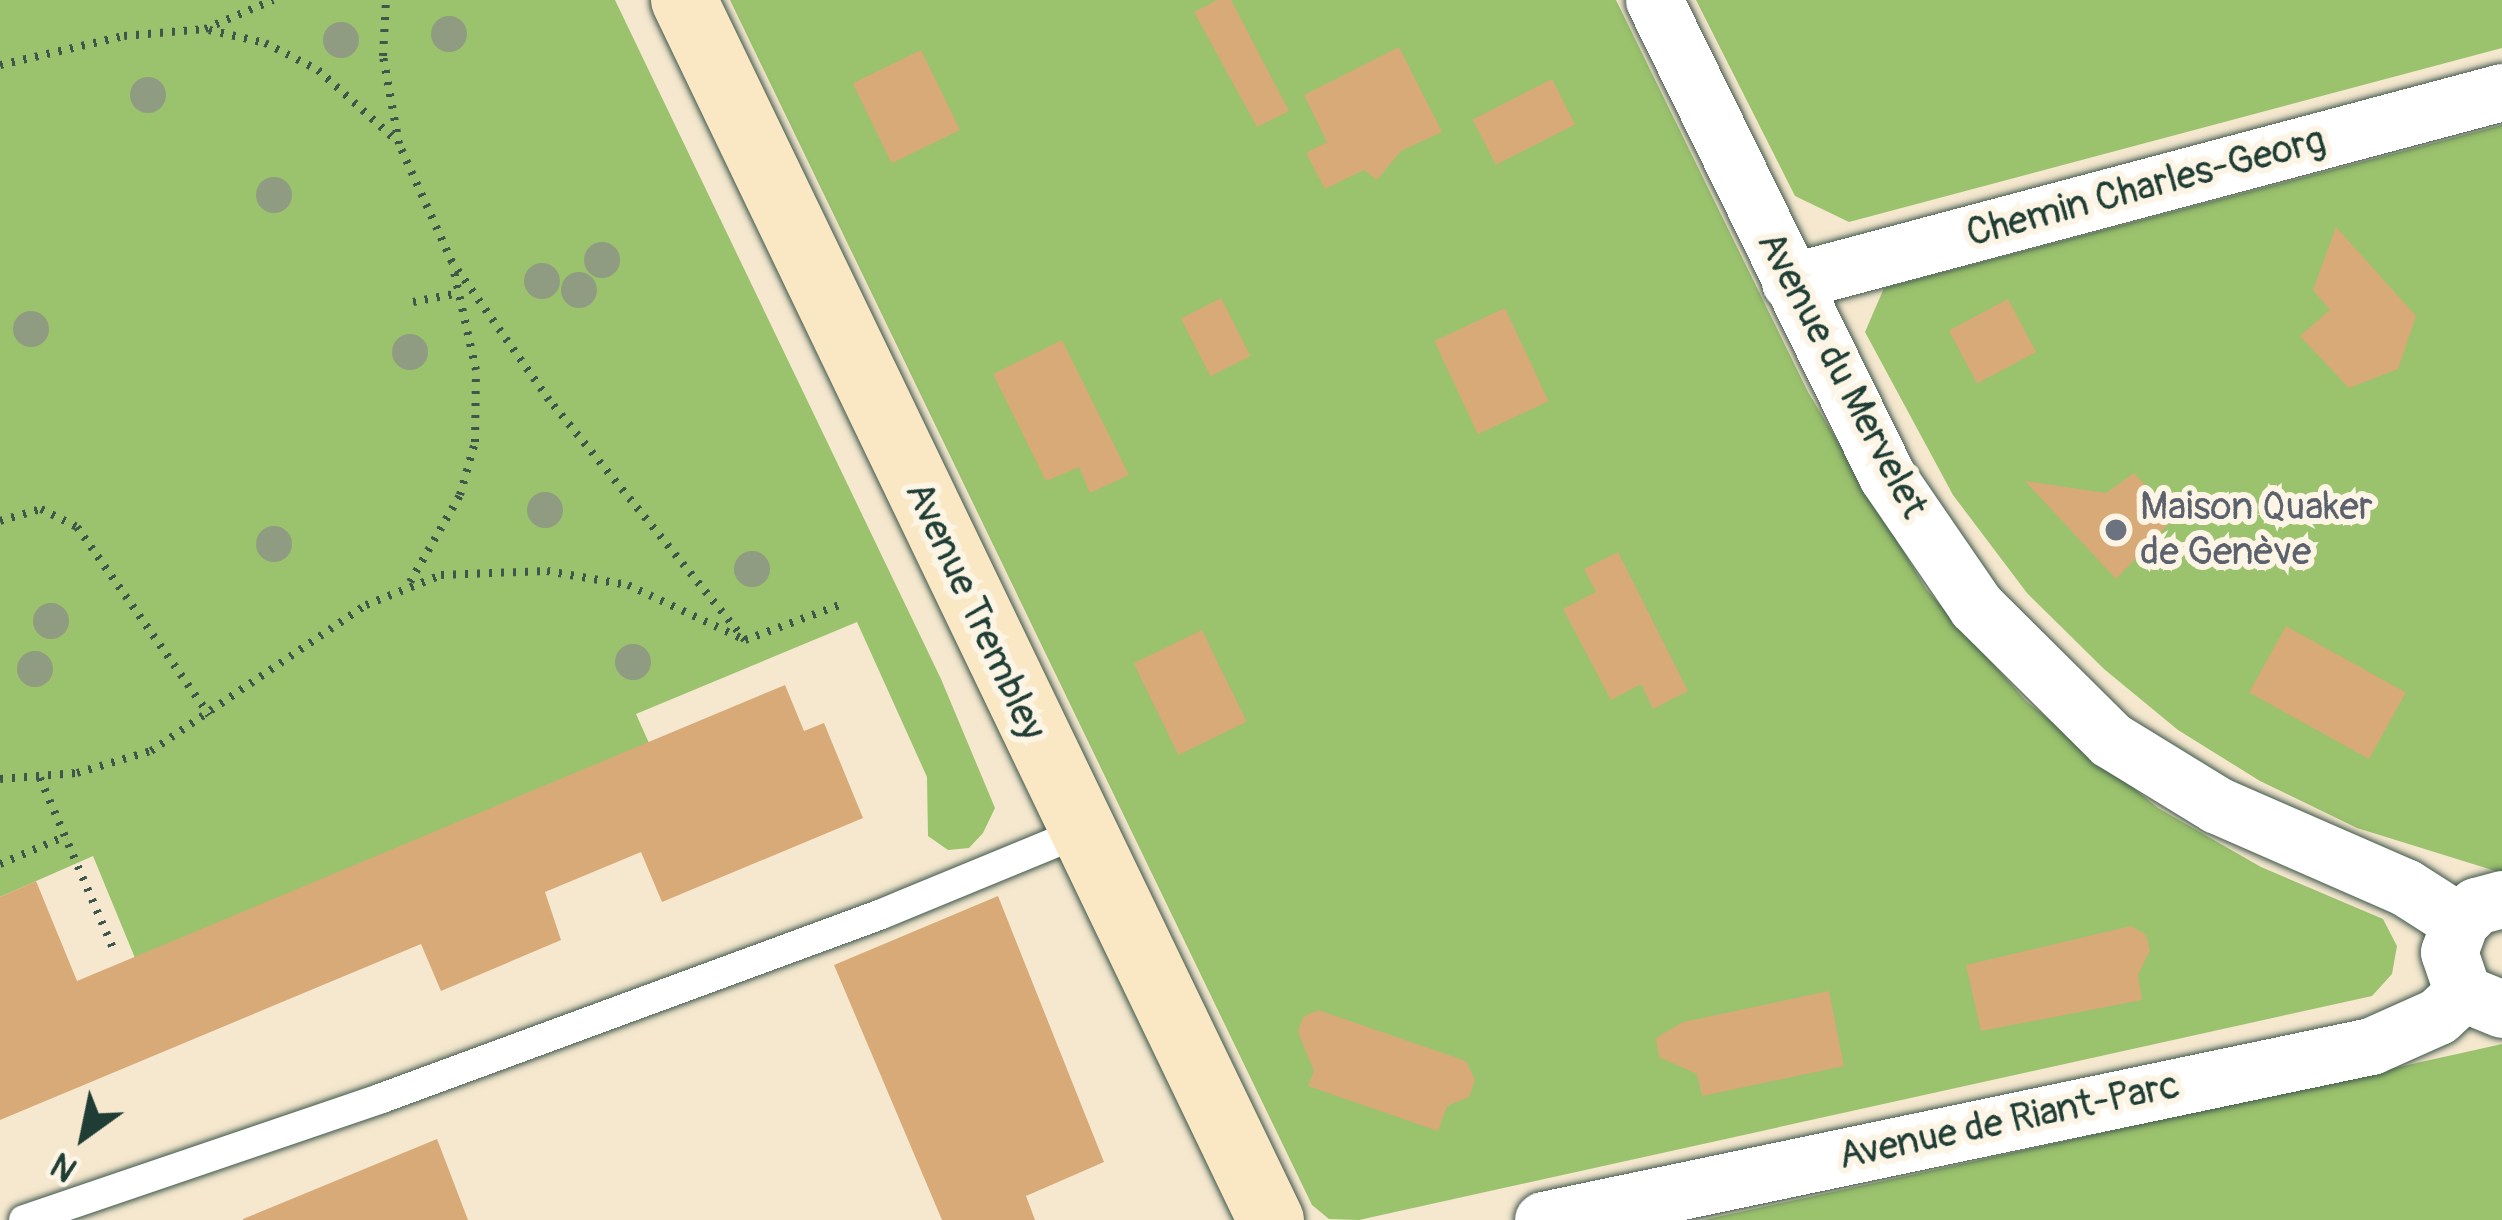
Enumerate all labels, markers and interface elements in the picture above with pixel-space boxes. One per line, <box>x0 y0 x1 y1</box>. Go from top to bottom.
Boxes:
street label: Chemin Charles-Georg <box>1962 117 2330 257</box>
street label: Avenue du Mervelet <box>1747 224 1937 526</box>
street label: Avenue Trembley <box>895 474 1055 748</box>
place label: Maison Quaker de Genève <box>2140 485 2373 576</box>
marker: Maison Quaker de Genève <box>2103 517 2129 543</box>
street label: Avenue de Riant-Parc <box>1834 1062 2184 1180</box>
north arrow <box>24 1076 144 1196</box>
text: N <box>44 1143 85 1190</box>

